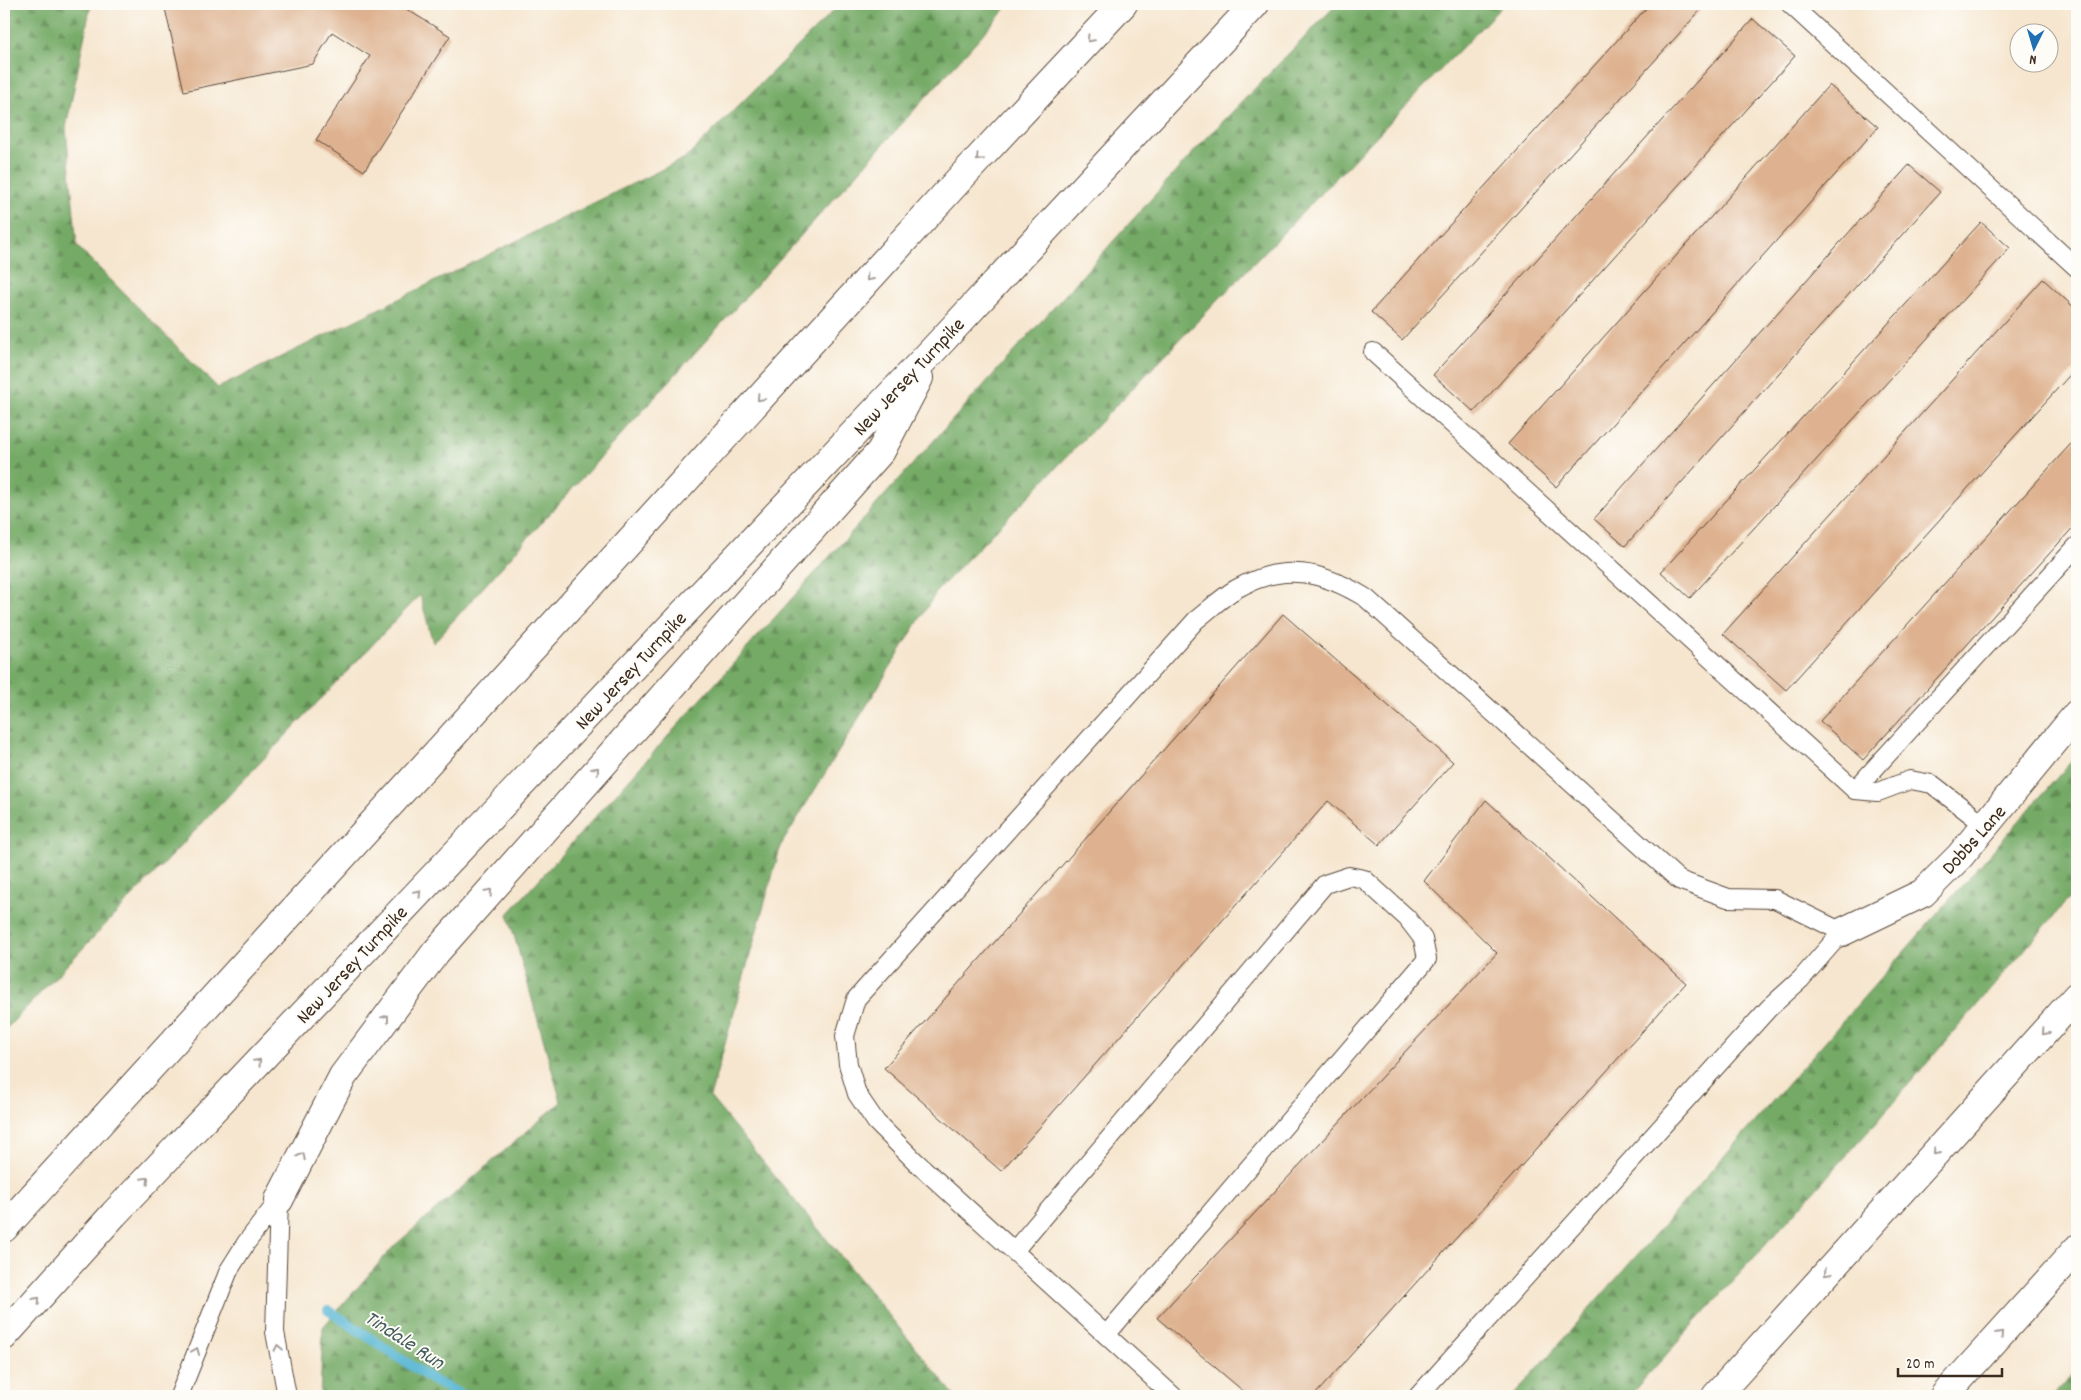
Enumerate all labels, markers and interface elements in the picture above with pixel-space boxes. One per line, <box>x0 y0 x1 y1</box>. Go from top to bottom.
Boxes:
north arrow <box>2008 22 2058 72</box>
one-way arrow <box>1087 34 1096 43</box>
text: N <box>2029 49 2037 69</box>
one-way arrow <box>976 153 985 162</box>
one-way arrow <box>866 273 875 282</box>
street label: New Jersey Turnpike <box>848 313 973 443</box>
one-way arrow <box>756 393 765 402</box>
street label: New Jersey Turnpike <box>570 607 695 737</box>
one-way arrow <box>590 767 599 776</box>
street label: Dobbs Lane <box>1936 800 2014 882</box>
one-way arrow <box>483 889 492 898</box>
one-way arrow <box>412 890 421 899</box>
street label: New Jersey Turnpike <box>291 901 416 1031</box>
one-way arrow <box>381 1015 389 1024</box>
one-way arrow <box>2041 1026 2050 1035</box>
one-way arrow <box>252 1059 261 1068</box>
one-way arrow <box>1933 1147 1942 1156</box>
one-way arrow <box>296 1153 306 1162</box>
one-way arrow <box>140 1177 149 1186</box>
one-way arrow <box>1824 1268 1833 1277</box>
one-way arrow <box>31 1296 40 1305</box>
water label: Tindale Run <box>358 1305 450 1379</box>
one-way arrow <box>1995 1331 2004 1340</box>
one-way arrow <box>273 1344 284 1353</box>
scale bar <box>1898 1345 2002 1377</box>
one-way arrow <box>190 1347 200 1356</box>
text: 20 m <box>1906 1354 1934 1376</box>

